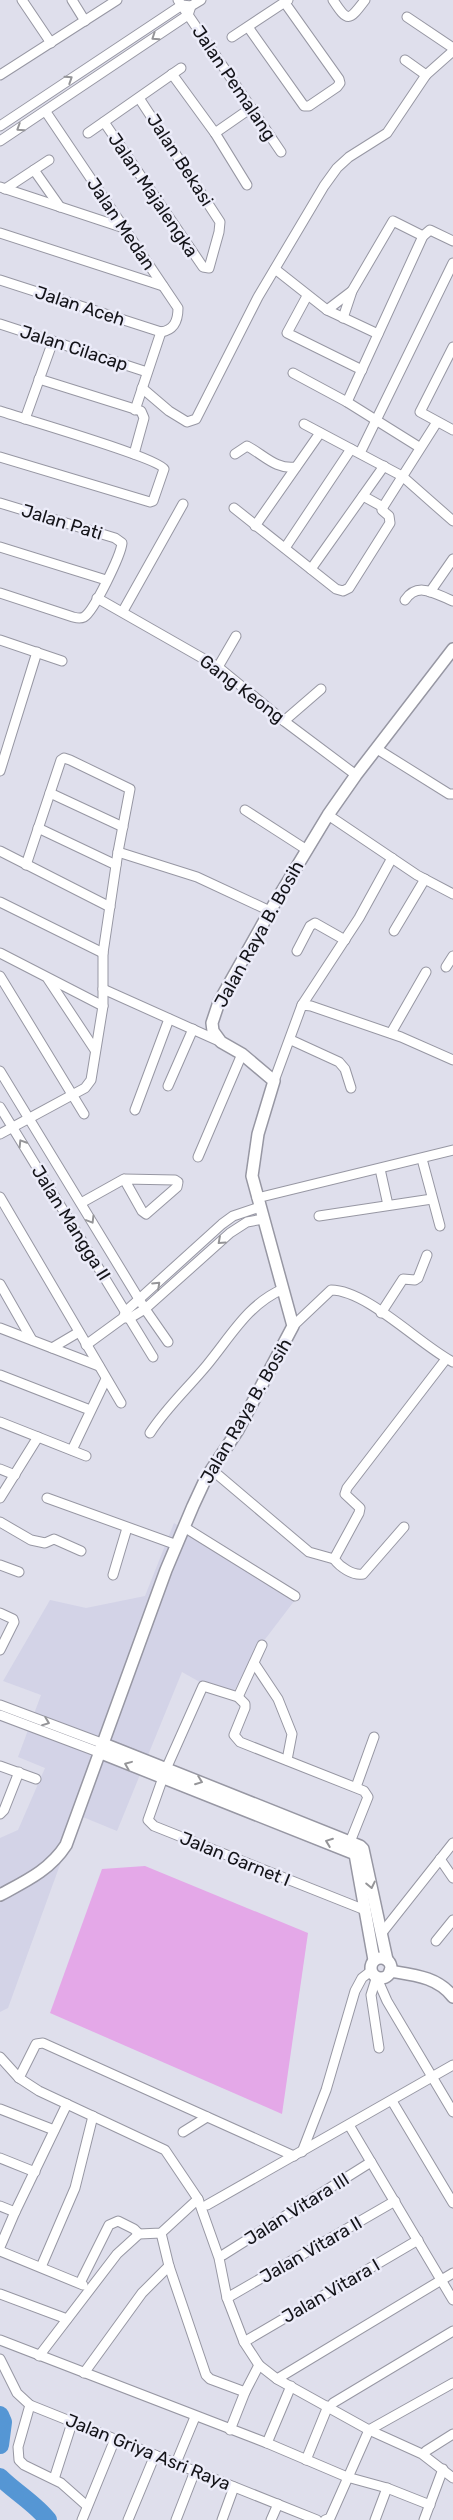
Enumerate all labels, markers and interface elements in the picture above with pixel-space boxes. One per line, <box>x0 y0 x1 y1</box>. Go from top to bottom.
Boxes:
street label: Jalan Pemalang <box>187 21 281 145</box>
one-way arrow <box>151 31 161 40</box>
one-way arrow <box>64 76 73 85</box>
street label: Jalan Bekasi <box>142 110 218 210</box>
one-way arrow <box>17 122 26 131</box>
street label: Jalan Majalengka <box>103 129 203 261</box>
street label: Jalan Medan <box>82 174 160 274</box>
street label: Jalan Aceh <box>32 281 128 331</box>
street label: Jalan Cilacap <box>17 320 131 376</box>
street label: Jalan Pati <box>19 499 105 545</box>
street label: Gang Keong <box>195 650 289 728</box>
street label: Jalan Raya B. Bosih <box>210 857 308 1011</box>
one-way arrow <box>18 1139 28 1148</box>
street label: Jalan Mangga II <box>27 1161 115 1285</box>
one-way arrow <box>85 1214 95 1223</box>
one-way arrow <box>217 1235 226 1244</box>
one-way arrow <box>151 1281 160 1290</box>
street label: Jalan Raya B. Bosih <box>195 1334 297 1488</box>
one-way arrow <box>41 1716 49 1726</box>
one-way arrow <box>124 1760 133 1771</box>
one-way arrow <box>194 1776 202 1786</box>
street label: Jalan Garnet I <box>177 1827 293 1891</box>
one-way arrow <box>325 1838 334 1849</box>
one-way arrow <box>365 1880 376 1889</box>
street label: Jalan Vitara III <box>241 2168 353 2250</box>
street label: Jalan Vitara II <box>256 2212 366 2288</box>
street label: Jalan Vitara I <box>278 2254 384 2328</box>
street label: Jalan Griya Asri Raya <box>62 2409 234 2495</box>

